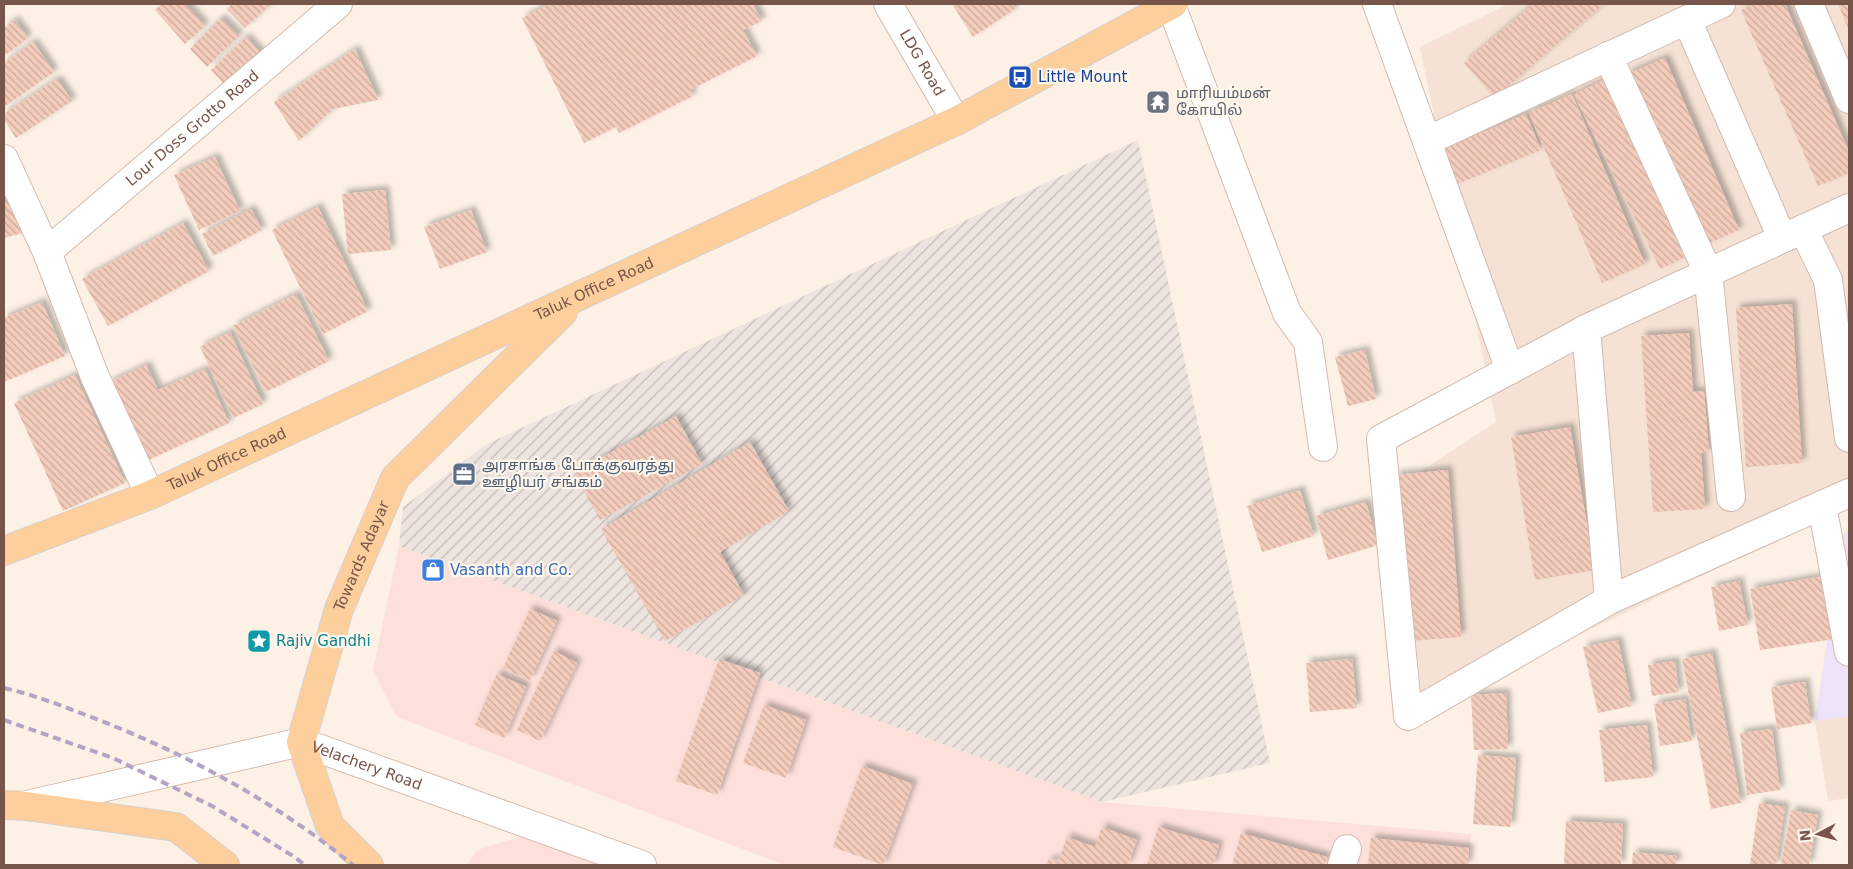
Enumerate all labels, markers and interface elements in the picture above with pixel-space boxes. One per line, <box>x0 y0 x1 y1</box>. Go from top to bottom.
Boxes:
street label: LDG Road <box>896 26 949 99</box>
bus stop icon: Little Mount <box>1007 64 1033 90</box>
street label: Lour Doss Grotto Road <box>122 66 263 190</box>
place label: Little Mount <box>1038 68 1128 86</box>
place label: மாரியம்மன் கோயில் <box>1176 84 1271 119</box>
temple icon: மாரியம்மன் கோயில் <box>1145 89 1171 115</box>
street label: Taluk Office Road <box>531 254 657 325</box>
street label: Taluk Office Road <box>163 424 289 495</box>
place label: அரசாங்க போக்குவரத்து ஊழியர் சங்கம் <box>482 456 674 493</box>
office icon: அரசாங்க போக்குவரத்து ஊழியர் சங்கம் <box>451 461 477 487</box>
street label: Towards Adayar <box>330 497 394 615</box>
shop icon: Vasanth and Co. <box>420 557 446 583</box>
place label: Vasanth and Co. <box>450 561 572 579</box>
place icon: Rajiv Gandhi <box>246 628 272 654</box>
place label: Rajiv Gandhi <box>276 632 371 650</box>
street label: Velachery Road <box>309 738 424 794</box>
north arrow <box>1793 809 1843 859</box>
text: N <box>1797 829 1814 842</box>

